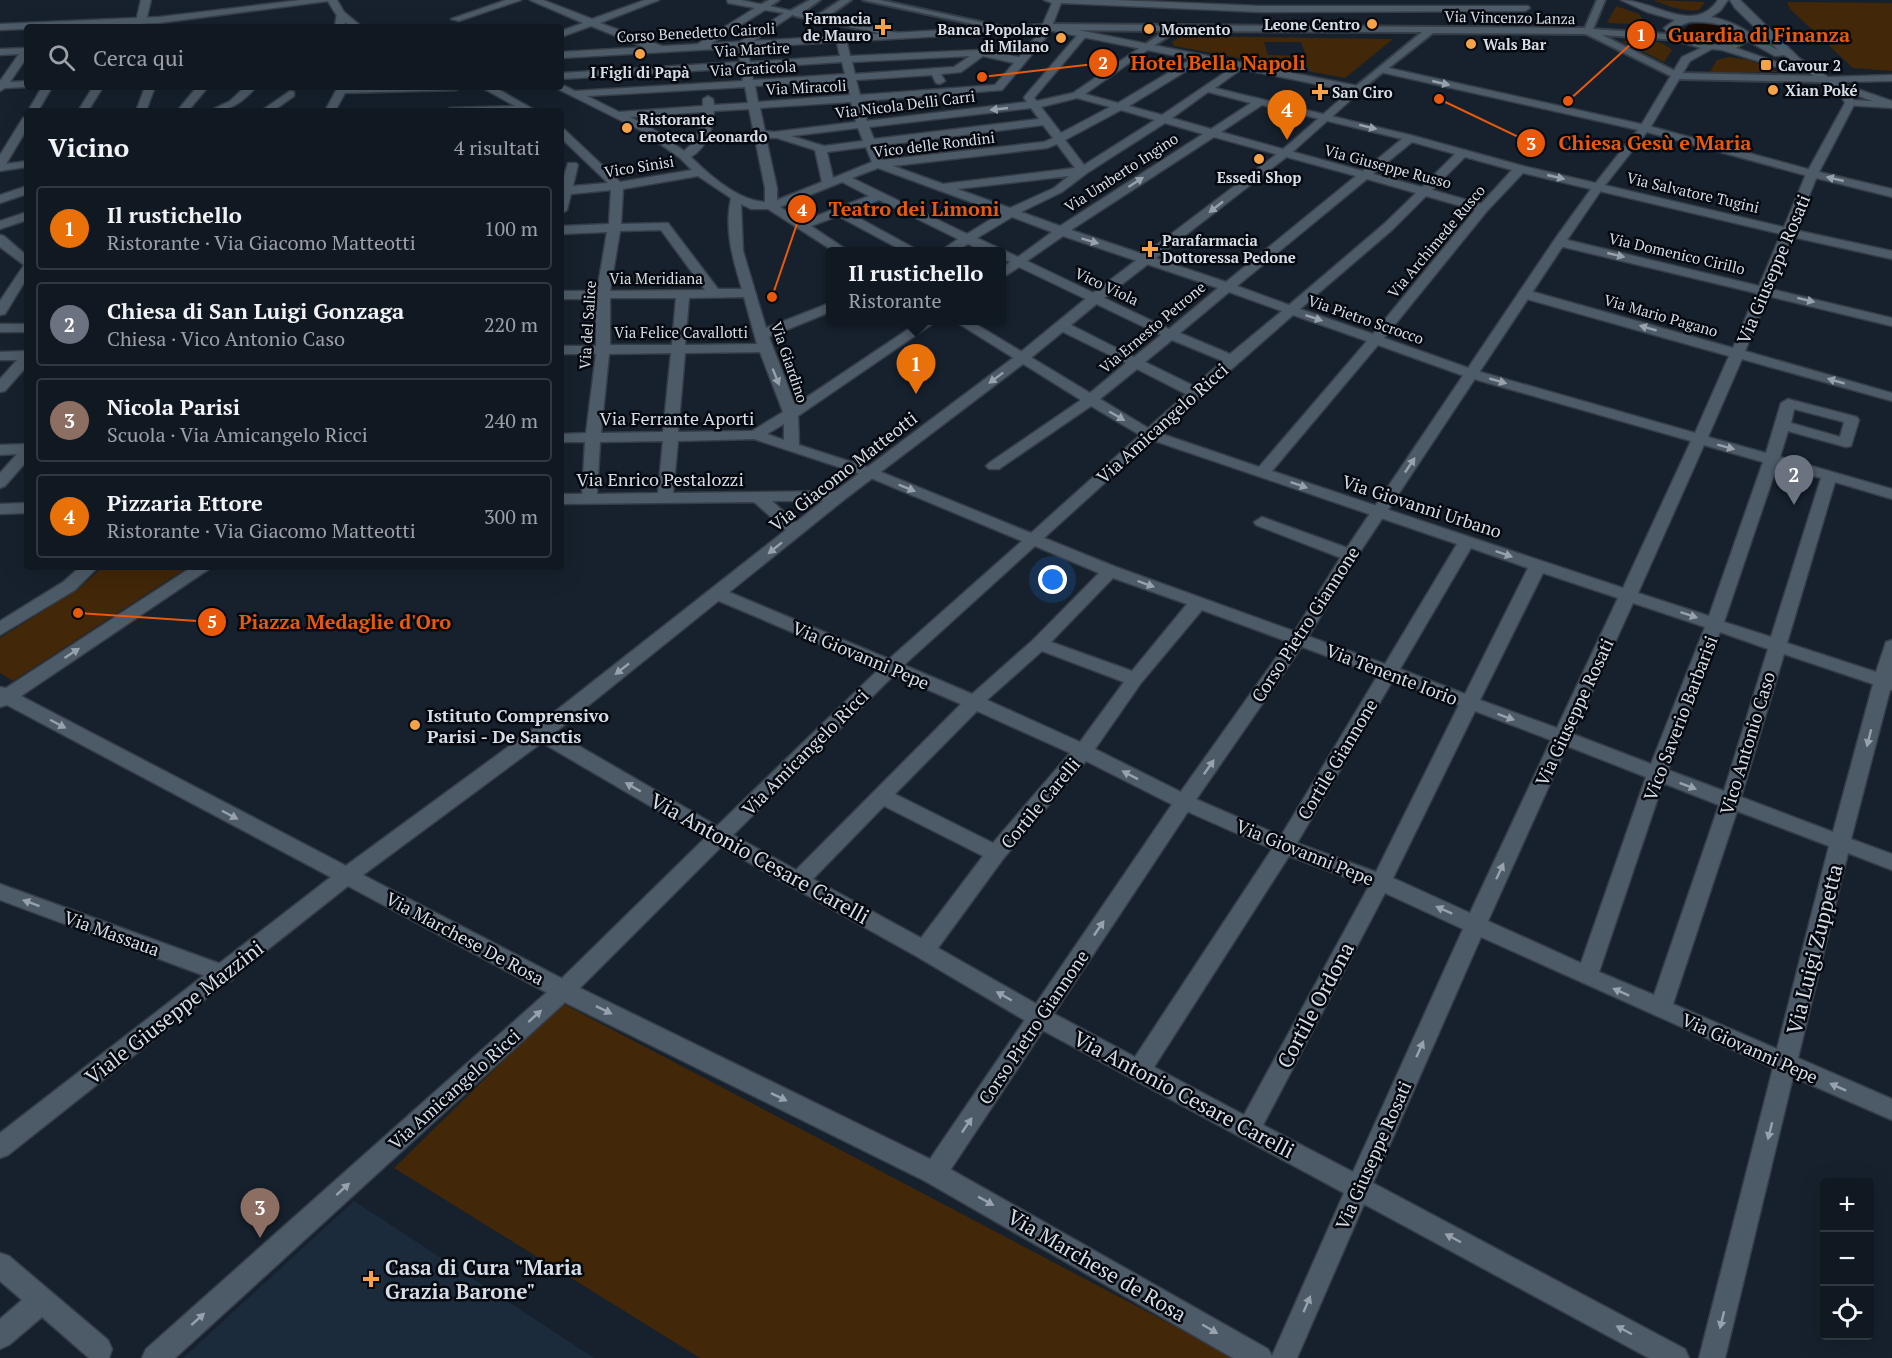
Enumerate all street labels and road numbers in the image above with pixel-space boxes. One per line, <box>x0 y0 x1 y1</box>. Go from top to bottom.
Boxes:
street label: Via Vincenzo Lanza <box>1444 6 1576 28</box>
street label: Corso Benedetto Cairoli <box>616 18 776 46</box>
street label: Via Martire <box>714 37 790 61</box>
street label: Via Graticola <box>709 56 797 80</box>
street label: Via Miracoli <box>765 75 847 99</box>
street label: Via Nicola Delli Carri <box>834 85 976 123</box>
street label: Vico delle Rondini <box>872 127 996 161</box>
street label: Via Umberto Ingino <box>1060 128 1182 216</box>
street label: Via Giuseppe Russo <box>1322 139 1454 193</box>
street label: Vico Sinisi <box>603 151 675 181</box>
street label: Via Salvatore Tugini <box>1625 167 1761 217</box>
street label: Via Archimede Rusco <box>1383 180 1489 302</box>
street label: Via Giuseppe Rosati <box>1731 191 1815 347</box>
street label: Via Domenico Cirillo <box>1607 228 1747 278</box>
street label: Vico Viola <box>1072 263 1142 310</box>
street label: Via Meridiana <box>609 268 703 288</box>
street label: Via Ernesto Petrone <box>1095 277 1209 377</box>
street label: Via del Salice <box>574 280 600 370</box>
street label: Via Mario Pagano <box>1602 289 1720 341</box>
street label: Via Pietro Scrocco <box>1305 290 1427 348</box>
street label: Via Giardino <box>767 319 813 405</box>
street label: Via Felice Cavallotti <box>614 322 748 342</box>
street label: Via Amicangelo Ricci <box>1091 357 1233 489</box>
street label: Via Ferrante Aporti <box>600 406 754 430</box>
street label: Via Giacomo Matteotti <box>764 406 922 536</box>
street label: Via Enrico Pestalozzi <box>576 467 744 491</box>
street label: Via Giovanni Urbano <box>1339 469 1505 543</box>
street label: Corso Pietro Giannone <box>1246 541 1364 707</box>
street label: Via Giovanni Pepe <box>789 615 933 695</box>
street label: Vico Saverio Barbarisi <box>1637 632 1723 804</box>
street label: Via Giuseppe Rosati <box>1529 634 1619 790</box>
street label: Via Tenente Iorio <box>1323 638 1461 710</box>
street label: Vico Antonio Caso <box>1714 669 1780 817</box>
street label: Via Amicangelo Ricci <box>737 684 873 820</box>
street label: Cortile Giannone <box>1291 694 1383 824</box>
street label: Cortile Carelli <box>995 752 1085 854</box>
street label: Via Antonio Cesare Carelli <box>645 786 875 930</box>
street label: Via Giovanni Pepe <box>1233 813 1377 891</box>
street label: Via Luigi Zuppetta <box>1779 861 1849 1037</box>
street label: Via Marchese De Rosa <box>382 886 548 990</box>
street label: Via Massaua <box>61 905 163 961</box>
street label: Viale Giuseppe Mazzini <box>79 934 269 1090</box>
street label: Cortile Ordona <box>1270 937 1360 1073</box>
street label: Corso Pietro Giannone <box>972 945 1094 1109</box>
street label: Via Giovanni Pepe <box>1678 1007 1822 1089</box>
street label: Via Amicangelo Ricci <box>383 1023 525 1155</box>
street label: Via Antonio Cesare Carelli <box>1069 1024 1299 1164</box>
street label: Via Giuseppe Rosati <box>1329 1077 1417 1233</box>
street label: Via Marchese de Rosa <box>1002 1202 1192 1328</box>

